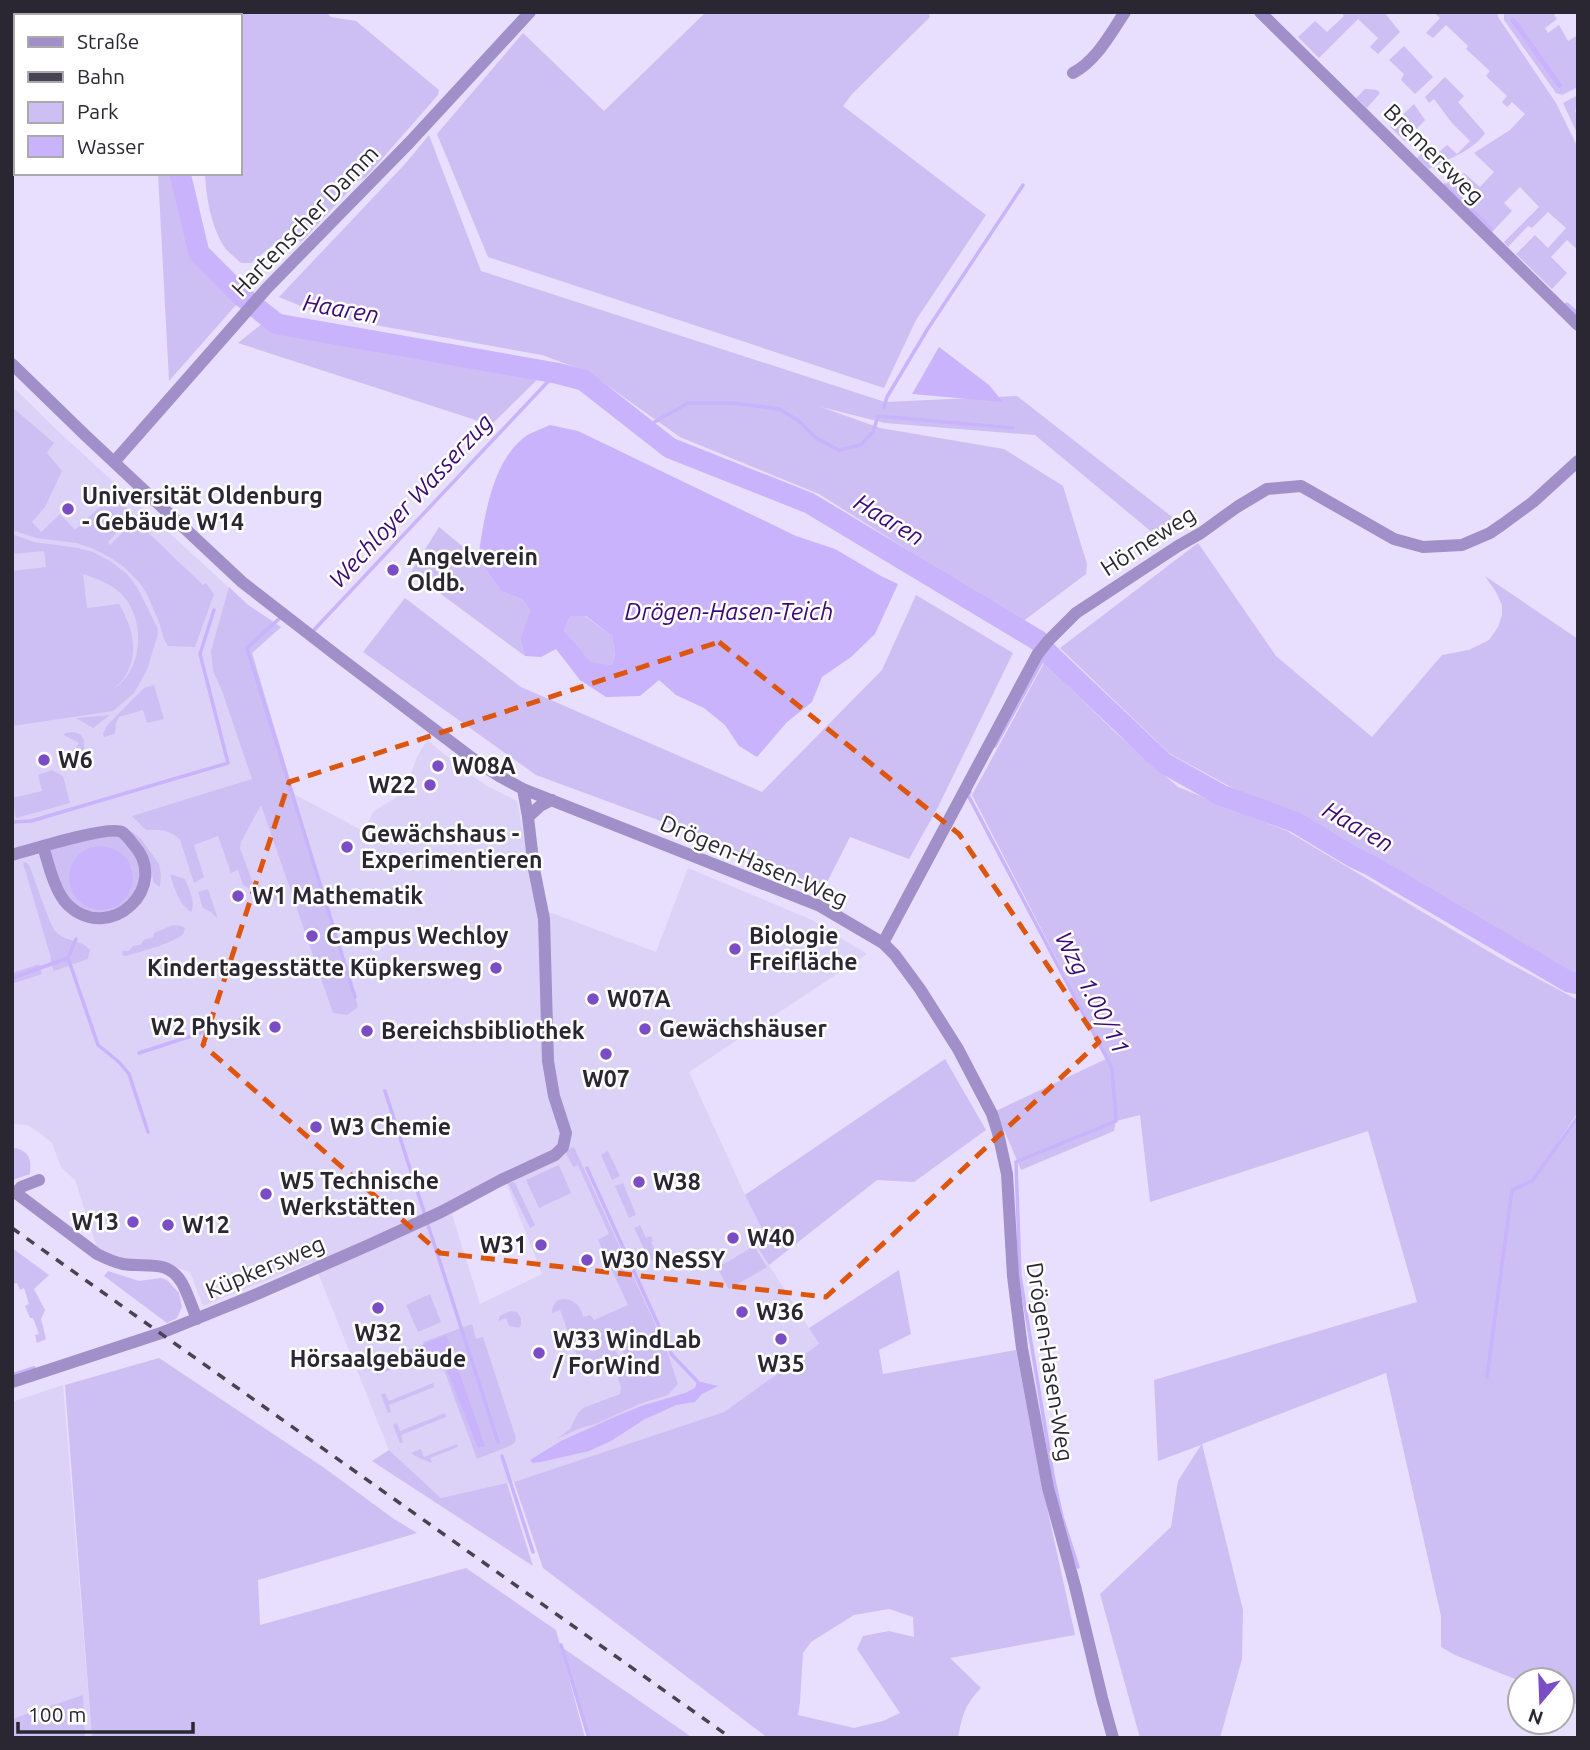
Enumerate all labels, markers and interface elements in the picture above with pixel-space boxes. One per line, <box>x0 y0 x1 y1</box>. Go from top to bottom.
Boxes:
legend <box>14 14 242 175</box>
text: Straße <box>77 29 139 53</box>
text: Bahn <box>77 64 125 88</box>
street label: Bremersweg <box>1379 98 1490 209</box>
text: Park <box>77 99 119 123</box>
text: Wasser <box>77 134 145 158</box>
street label: Hartenscher Damm <box>226 140 383 301</box>
water label: Haaren <box>301 289 381 328</box>
water label: Wechloyer Wasserzug <box>323 408 498 593</box>
place label: Universität Oldenburg - Gebäude W14 <box>82 483 323 534</box>
water label: Haaren <box>849 488 929 551</box>
marker: Universität Oldenburg - Gebäude W14 <box>60 501 76 517</box>
street label: Hörneweg <box>1096 501 1200 580</box>
place label: Angelverein Oldb. <box>407 544 538 595</box>
marker: Angelverein Oldb. <box>385 562 401 578</box>
water label: Drögen-Hasen-Teich <box>625 598 833 625</box>
place label: W6 <box>58 747 93 772</box>
marker: W6 <box>36 752 52 768</box>
place label: W08A <box>452 753 516 778</box>
marker: W08A <box>430 758 446 774</box>
place label: W22 <box>368 772 416 797</box>
marker: W22 <box>422 777 438 793</box>
water label: Haaren <box>1318 796 1398 857</box>
street label: Drögen-Hasen-Weg <box>657 810 852 911</box>
place label: Gewächshaus - Experimentieren <box>361 821 543 872</box>
marker: Gewächshaus - Experimentieren <box>339 839 355 855</box>
place label: W1 Mathematik <box>252 883 423 908</box>
marker: W1 Mathematik <box>230 888 246 904</box>
place label: Campus Wechloy <box>326 923 509 948</box>
place label: Biologie Freifläche <box>749 923 858 974</box>
water label: Wzg 1.00/11 <box>1050 927 1135 1058</box>
marker: Campus Wechloy <box>304 928 320 944</box>
marker: Biologie Freifläche <box>727 941 743 957</box>
place label: Kindertagesstätte Küpkersweg <box>147 955 482 980</box>
marker: Kindertagesstätte Küpkersweg <box>488 960 504 976</box>
place label: W07A <box>607 986 671 1011</box>
marker: W07A <box>585 991 601 1007</box>
place label: W2 Physik <box>151 1014 261 1039</box>
place label: Gewächshäuser <box>659 1016 828 1041</box>
place label: Bereichsbibliothek <box>381 1018 585 1043</box>
marker: W2 Physik <box>267 1019 283 1035</box>
marker: Gewächshäuser <box>637 1021 653 1037</box>
marker: Bereichsbibliothek <box>359 1023 375 1039</box>
marker: W07 <box>598 1046 614 1062</box>
place label: W07 <box>582 1066 630 1091</box>
place label: W3 Chemie <box>330 1114 451 1139</box>
marker: W3 Chemie <box>308 1119 324 1135</box>
place label: W5 Technische Werkstätten <box>280 1168 439 1219</box>
place label: W38 <box>653 1169 701 1194</box>
marker: W38 <box>631 1174 647 1190</box>
marker: W5 Technische Werkstätten <box>258 1186 274 1202</box>
place label: W13 <box>71 1209 119 1234</box>
place label: W12 <box>182 1212 230 1237</box>
marker: W13 <box>125 1214 141 1230</box>
marker: W12 <box>160 1217 176 1233</box>
place label: W40 <box>747 1225 795 1250</box>
street label: Küpkersweg <box>202 1230 328 1303</box>
marker: W40 <box>725 1230 741 1246</box>
place label: W31 <box>479 1232 527 1257</box>
marker: W31 <box>533 1237 549 1253</box>
place label: W30 NeSSY <box>601 1247 725 1272</box>
marker: W30 NeSSY <box>579 1252 595 1268</box>
street label: Drögen-Hasen-Weg <box>1022 1261 1079 1463</box>
place label: W36 <box>756 1299 804 1324</box>
marker: W32 Hörsaalgebäude <box>370 1300 386 1316</box>
marker: W36 <box>734 1304 750 1320</box>
place label: W32 Hörsaalgebäude <box>290 1320 466 1371</box>
place label: W33 WindLab / ForWind <box>552 1327 701 1378</box>
marker: W35 <box>773 1331 789 1347</box>
marker: W33 WindLab / ForWind <box>531 1345 547 1361</box>
place label: W35 <box>757 1351 805 1376</box>
north arrow <box>1506 1666 1576 1736</box>
scale bar <box>18 1690 192 1734</box>
text: 100 m <box>28 1702 86 1726</box>
text: N <box>1525 1704 1546 1730</box>

